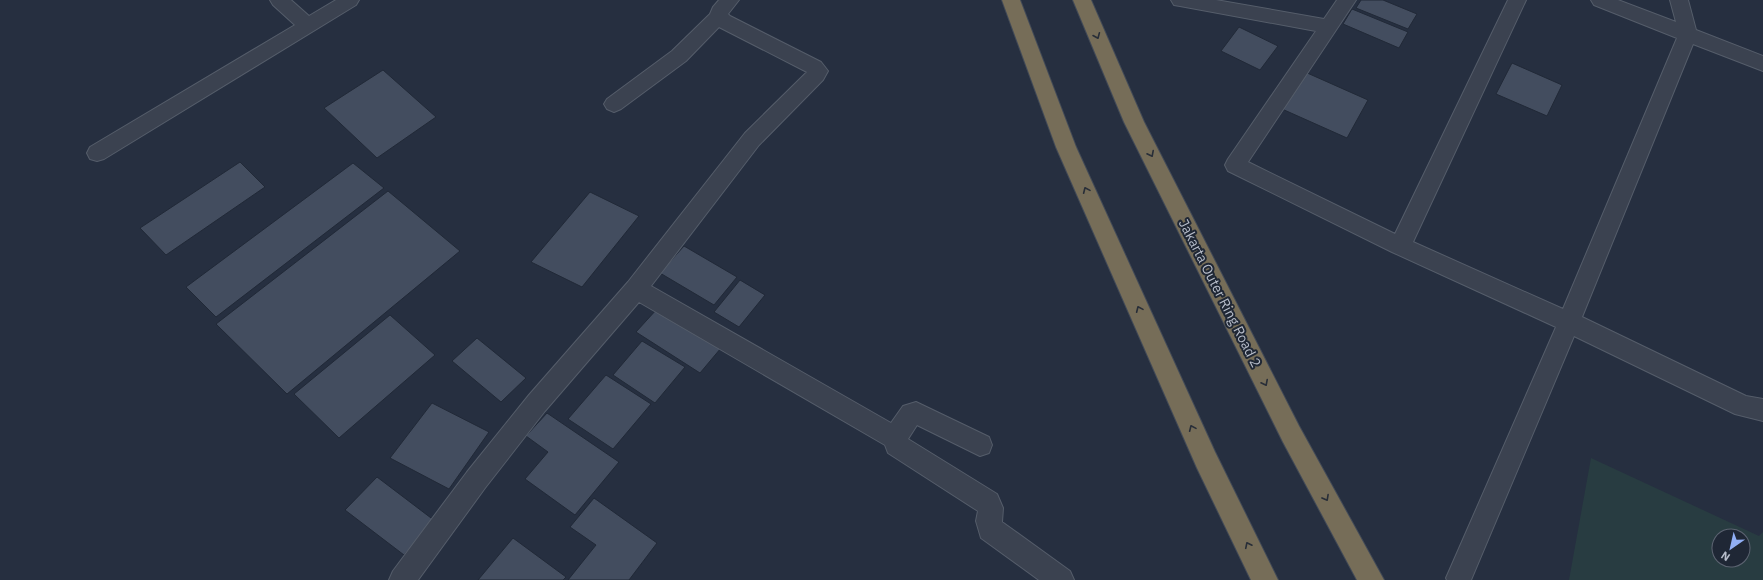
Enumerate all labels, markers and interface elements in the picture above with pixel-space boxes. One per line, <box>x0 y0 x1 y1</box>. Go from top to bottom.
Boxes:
one-way arrow <box>1092 31 1100 39</box>
one-way arrow <box>1146 150 1153 158</box>
one-way arrow <box>1083 187 1091 195</box>
street label: Jakarta Outer Ring Road 2 <box>1175 216 1265 370</box>
one-way arrow <box>1136 306 1144 313</box>
one-way arrow <box>1261 379 1268 386</box>
one-way arrow <box>1189 424 1197 432</box>
one-way arrow <box>1321 494 1329 501</box>
north arrow <box>1711 528 1751 568</box>
one-way arrow <box>1245 542 1253 549</box>
text: N <box>1718 548 1733 564</box>

